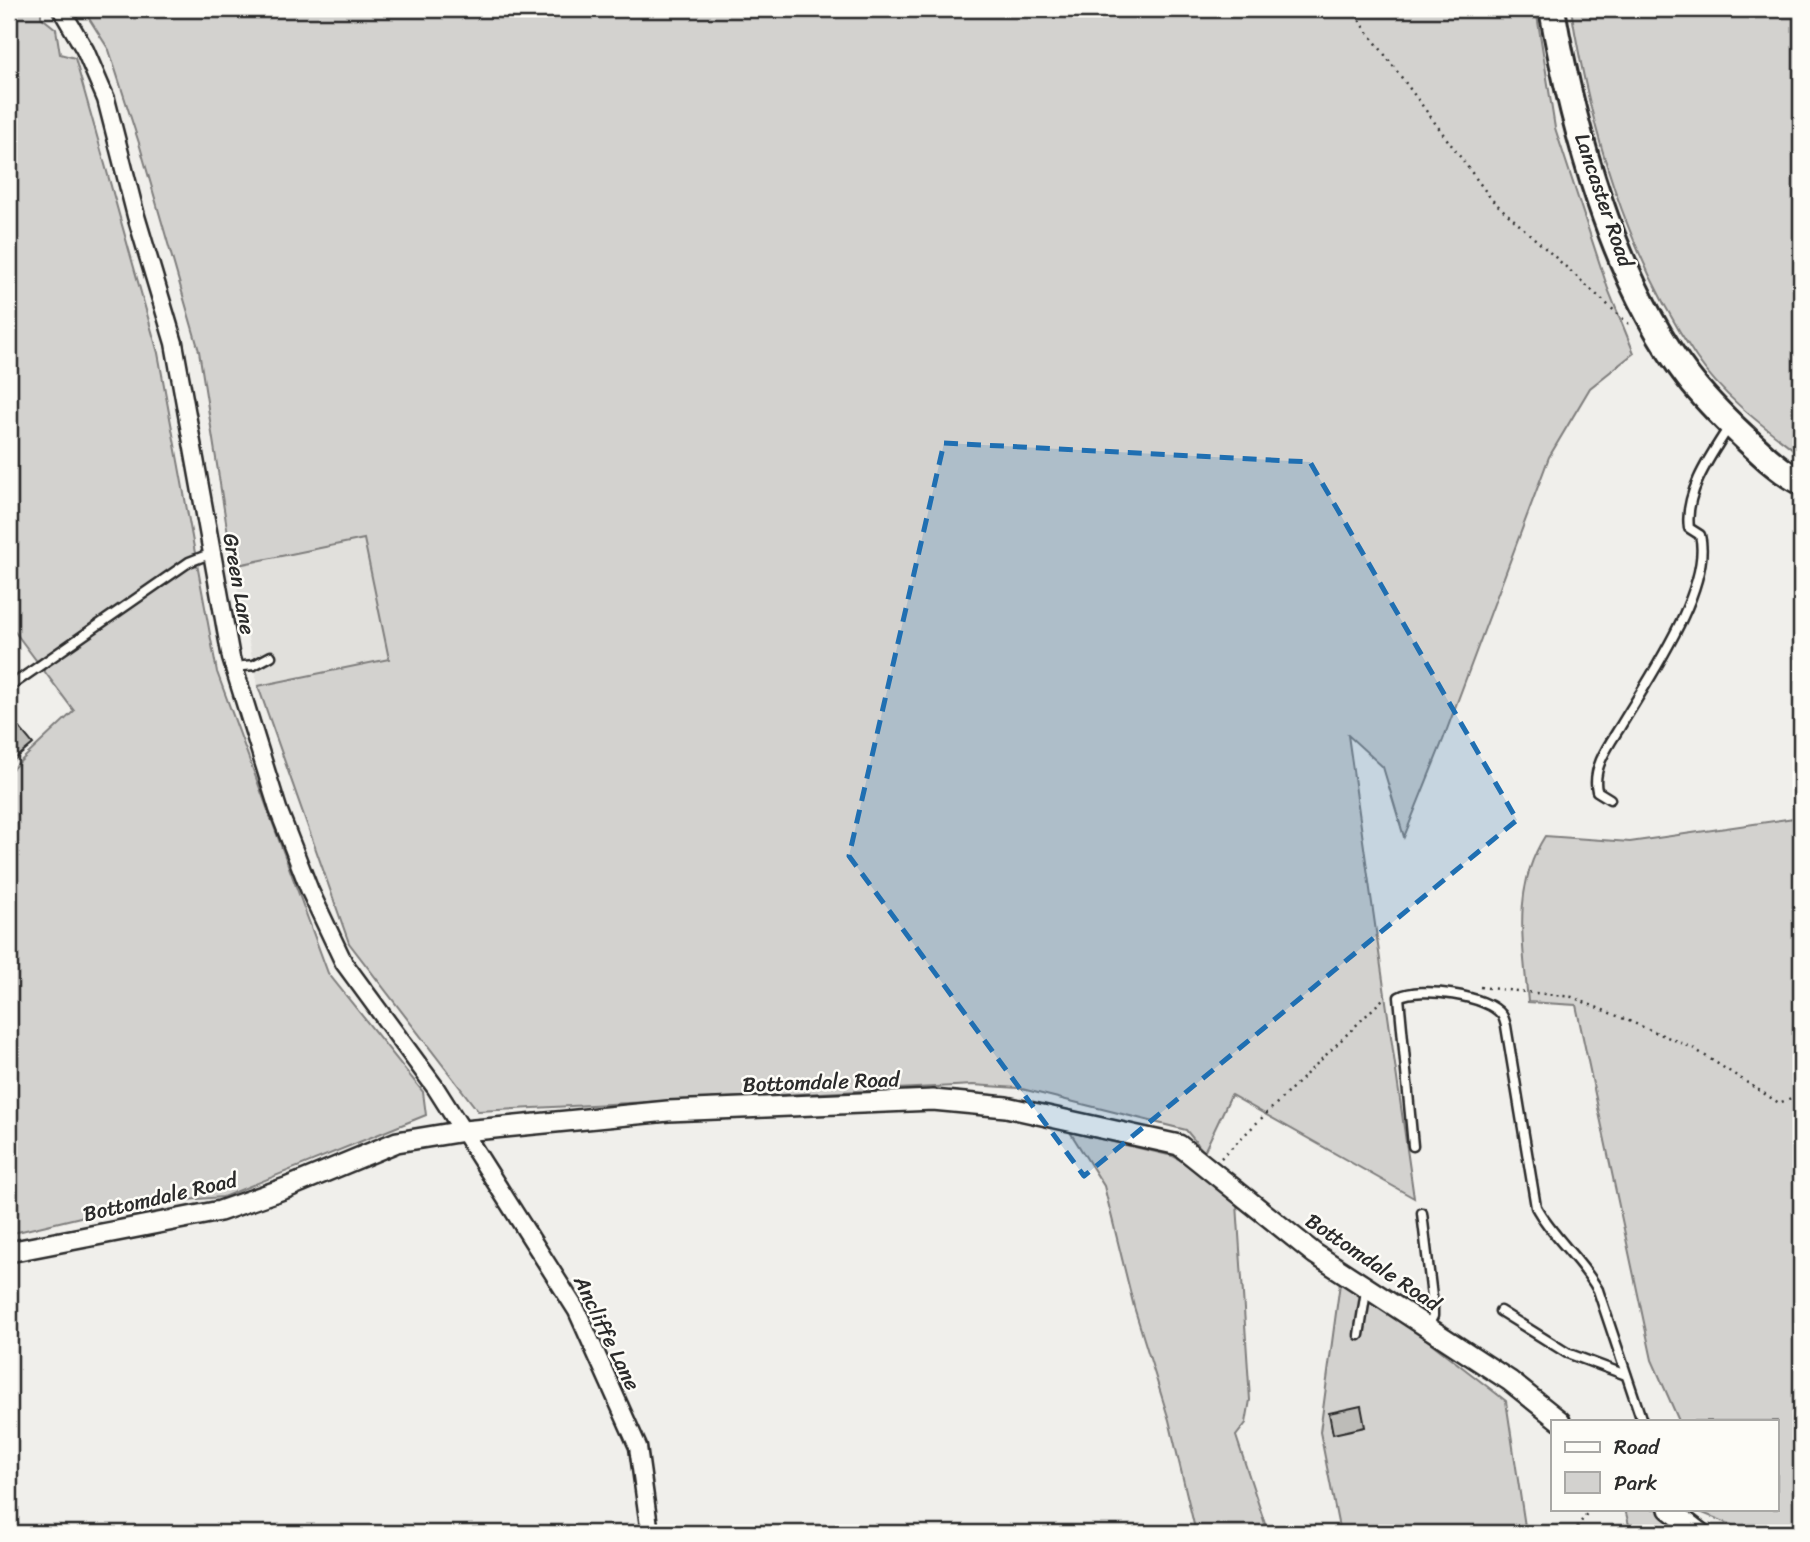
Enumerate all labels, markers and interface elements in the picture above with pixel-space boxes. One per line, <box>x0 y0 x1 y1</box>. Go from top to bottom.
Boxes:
street label: Lancaster Road <box>1563 128 1645 274</box>
street label: Green Lane <box>211 530 267 638</box>
street label: Bottomdale Road <box>742 1060 902 1104</box>
street label: Bottomdale Road <box>79 1160 243 1233</box>
street label: Bottomdale Road <box>1297 1202 1450 1323</box>
street label: Ancliffe Lane <box>562 1268 651 1397</box>
legend <box>1551 1420 1778 1510</box>
text: Road <box>1614 1428 1661 1466</box>
text: Park <box>1614 1464 1657 1502</box>

